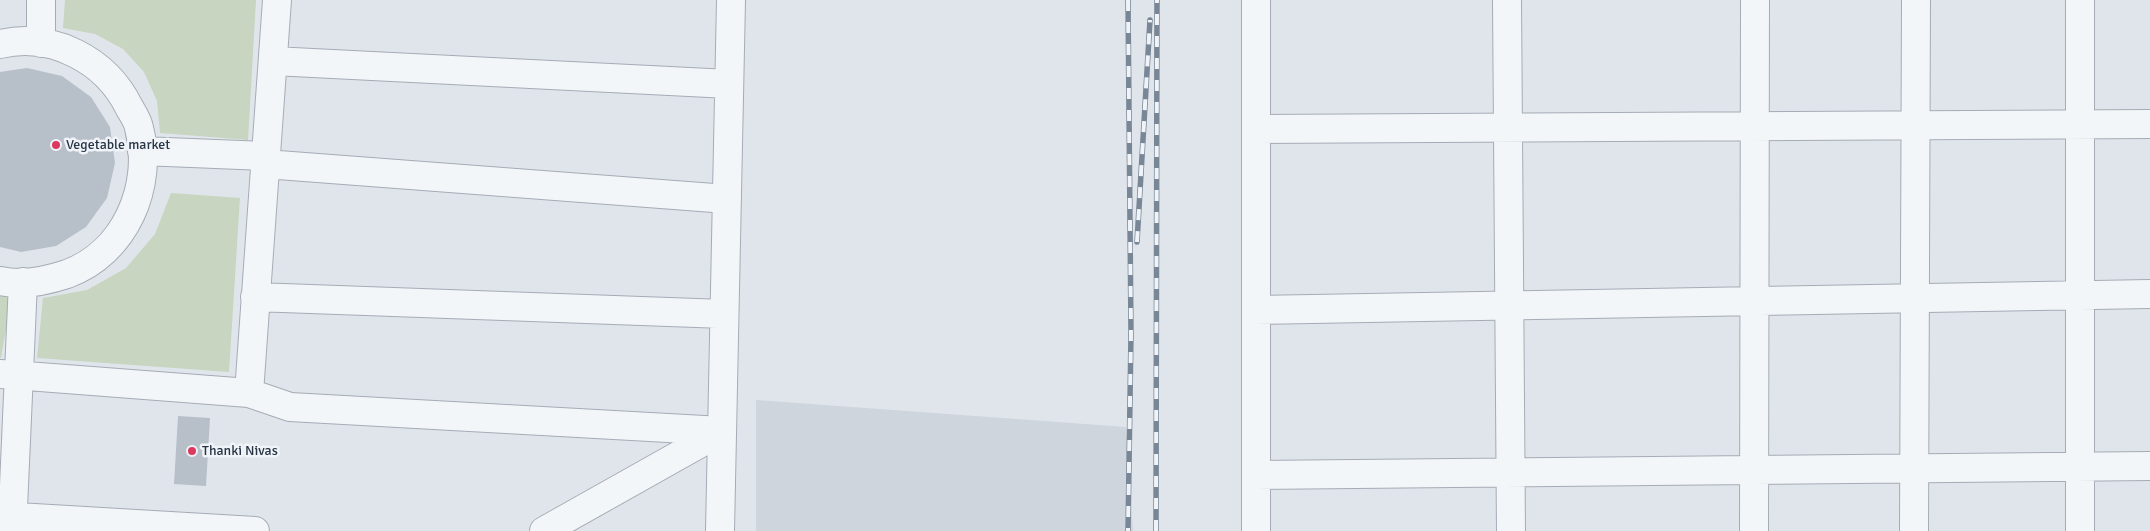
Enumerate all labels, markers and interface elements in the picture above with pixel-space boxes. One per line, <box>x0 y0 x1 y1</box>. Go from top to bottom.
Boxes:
place label: Vegetable market <box>66 137 170 153</box>
marker: Vegetable market <box>50 139 62 151</box>
place label: Thanki Nivas <box>202 443 278 459</box>
marker: Thanki Nivas <box>186 445 198 457</box>

